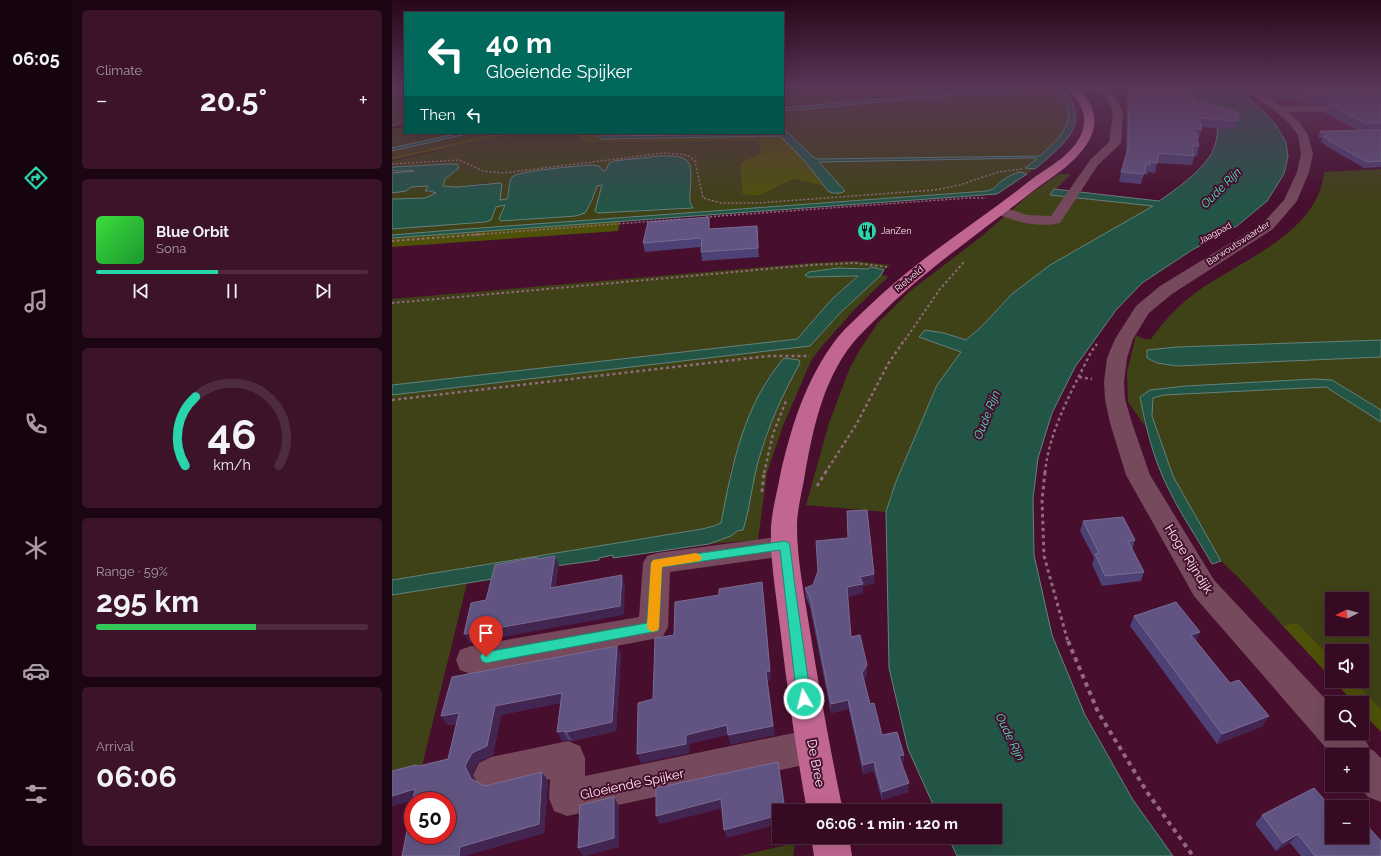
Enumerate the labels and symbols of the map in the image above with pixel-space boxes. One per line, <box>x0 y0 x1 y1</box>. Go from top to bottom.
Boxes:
water label: Oude Rijn <box>1198 165 1244 211</box>
street label: Barwoutswaarder <box>1205 218 1272 267</box>
restaurant icon: JanZen <box>856 220 878 242</box>
street label: Jaagpad <box>1197 220 1233 246</box>
place label: JanZen <box>881 226 911 236</box>
street label: Rietveld <box>893 264 926 294</box>
water label: Oude Rijn <box>971 388 1003 441</box>
street label: Hoge Rijndijk <box>1162 522 1216 596</box>
north arrow <box>1325 592 1369 636</box>
pin <box>469 616 503 657</box>
position arrow <box>783 678 825 720</box>
water label: Oude Rijn <box>992 711 1028 763</box>
street label: De Bree <box>804 738 828 789</box>
street label: Gloeiende Spijker <box>579 766 686 802</box>
speed limit sign: 50 <box>404 792 456 844</box>

